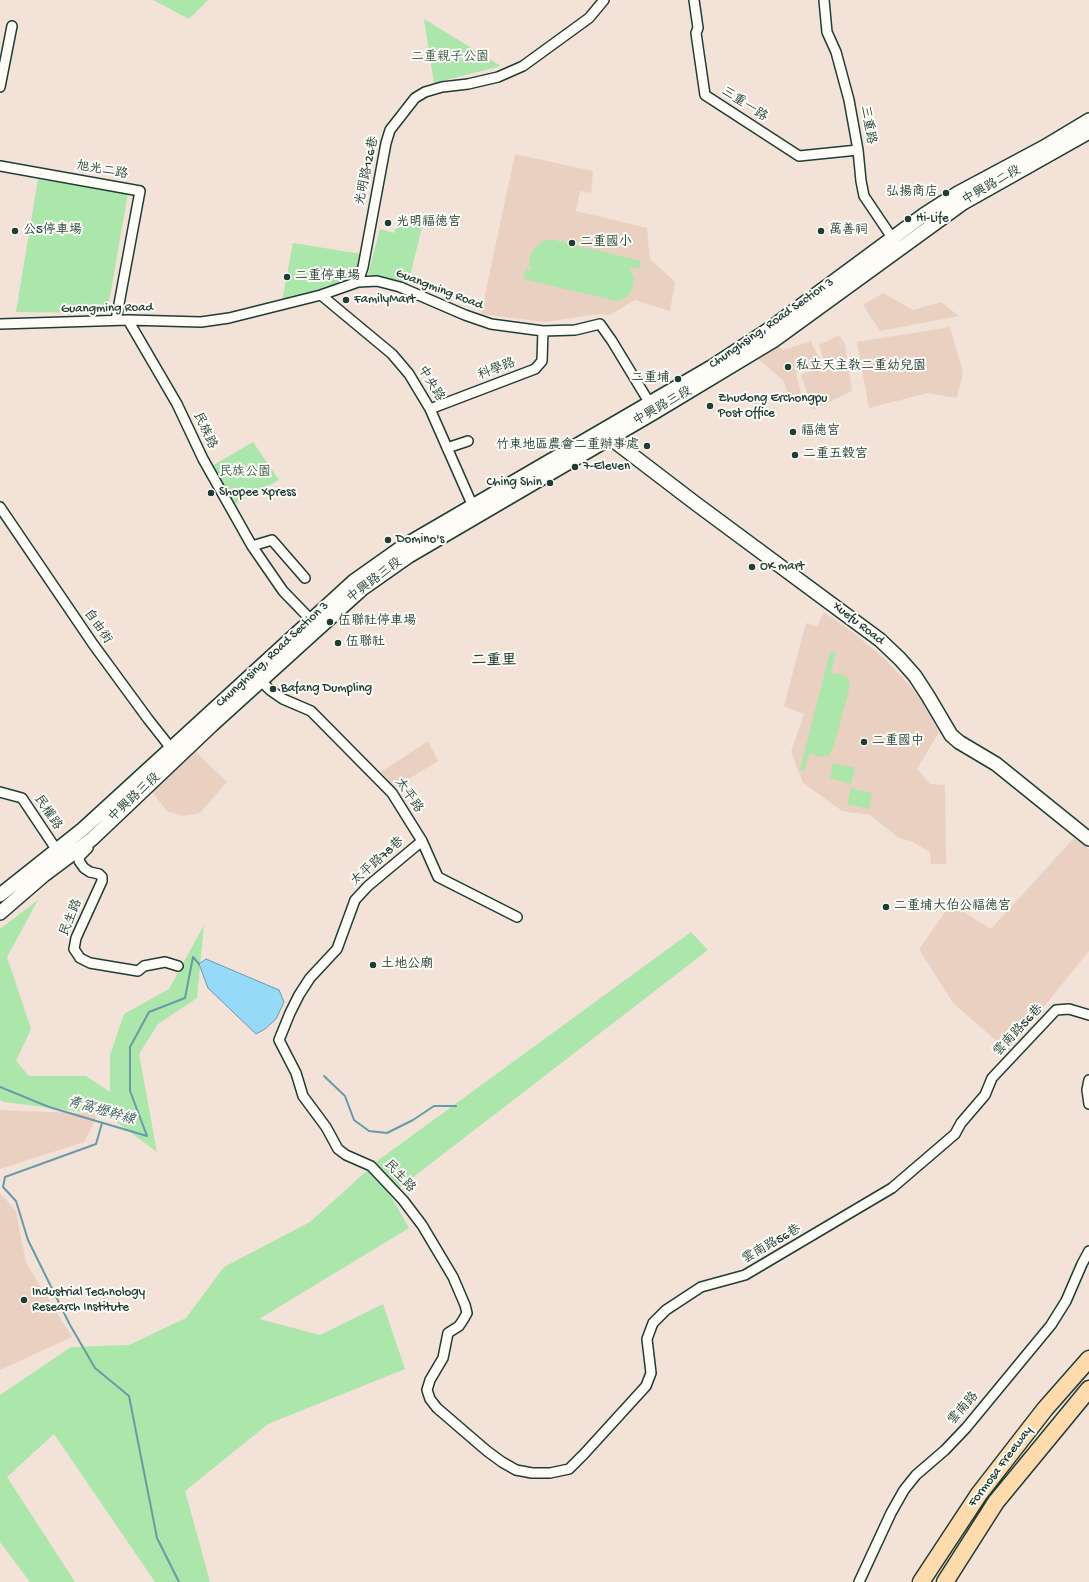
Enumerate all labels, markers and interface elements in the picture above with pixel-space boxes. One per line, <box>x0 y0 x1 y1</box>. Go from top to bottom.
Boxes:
park label: 二重親子公園 <box>411 50 489 66</box>
street label: 三重一路 <box>718 84 770 126</box>
street label: 三重路 <box>856 104 878 146</box>
street label: 光明路126巷 <box>353 135 383 207</box>
street label: 旭光二路 <box>75 159 129 183</box>
street label: 中興路二段 <box>960 163 1024 209</box>
place label: 弘揚商店 <box>886 185 938 201</box>
marker: 弘揚商店 <box>941 188 951 198</box>
place label: Hi-Life <box>916 211 949 227</box>
marker: Hi-Life <box>903 214 913 224</box>
place label: 光明福德宮 <box>396 215 461 231</box>
marker: 光明福德宮 <box>383 218 393 228</box>
place label: 公5停車場 <box>23 223 82 239</box>
place label: 萬善祠 <box>829 223 868 239</box>
marker: 公5停車場 <box>10 226 20 236</box>
marker: 萬善祠 <box>816 226 826 236</box>
place label: 二重國小 <box>580 235 632 251</box>
marker: 二重國小 <box>567 238 577 248</box>
street label: Guangming Road <box>393 266 485 314</box>
place label: 二重停車場 <box>295 269 360 285</box>
marker: 二重停車場 <box>282 272 292 282</box>
street label: Chunghsing, Road Section 3 <box>707 275 837 373</box>
place label: FamilyMart <box>354 292 415 308</box>
marker: FamilyMart <box>341 295 351 305</box>
street label: Guangming Road <box>61 300 153 318</box>
street label: 科學路 <box>476 356 518 384</box>
place label: 私立天主教二重幼兒園 <box>796 359 926 375</box>
marker: 私立天主教二重幼兒園 <box>783 362 793 372</box>
street label: 中央路 <box>413 363 447 405</box>
place label: 二重埔 <box>631 371 670 387</box>
marker: 二重埔 <box>673 374 683 384</box>
street label: 中興路三段 <box>631 384 695 430</box>
place label: Zhudong Erchongpu Post Office <box>718 391 827 422</box>
marker: Zhudong Erchongpu Post Office <box>705 401 715 411</box>
street label: 民族路 <box>189 410 219 452</box>
place label: 福德宮 <box>801 424 840 440</box>
marker: 福德宮 <box>788 427 798 437</box>
place label: 竹東地區農會二重辦事處 <box>496 438 639 454</box>
marker: 竹東地區農會二重辦事處 <box>642 441 652 451</box>
place label: 二重五穀宮 <box>803 447 868 463</box>
marker: 二重五穀宮 <box>790 450 800 460</box>
place label: 7-Eleven <box>583 459 630 475</box>
marker: 7-Eleven <box>570 462 580 472</box>
park label: 民族公園 <box>219 465 271 481</box>
place label: Ching Shin <box>486 475 542 491</box>
marker: Ching Shin <box>545 478 555 488</box>
place label: Shopee Xpress <box>219 485 296 501</box>
marker: Shopee Xpress <box>206 488 216 498</box>
place label: Domino's <box>396 532 444 548</box>
marker: Domino's <box>383 535 393 545</box>
street label: 中興路三段 <box>344 555 406 607</box>
place label: OK mart <box>760 559 804 575</box>
marker: OK mart <box>747 562 757 572</box>
street label: Chunghsing, Road Section 3 <box>213 599 333 711</box>
street label: Xuefu Road <box>829 599 887 649</box>
street label: 自由街 <box>79 607 115 647</box>
place label: 伍聯社停車場 <box>338 614 416 630</box>
marker: 伍聯社停車場 <box>325 617 335 627</box>
place label: 伍聯社 <box>346 635 385 651</box>
marker: 伍聯社 <box>333 638 343 648</box>
district label: 二重里 <box>472 653 516 671</box>
place label: Bafang Dumpling <box>281 681 372 697</box>
marker: Bafang Dumpling <box>268 684 278 694</box>
place label: 二重國中 <box>872 734 924 750</box>
marker: 二重國中 <box>859 737 869 747</box>
street label: 中興路三段 <box>106 770 164 826</box>
street label: 太平路 <box>390 776 426 816</box>
street label: 民權路 <box>30 792 64 834</box>
street label: 太平路78巷 <box>348 834 408 890</box>
street label: 民生路 <box>57 897 87 939</box>
place label: 二重埔大伯公福德宮 <box>894 899 1011 915</box>
marker: 二重埔大伯公福德宮 <box>881 902 891 912</box>
place label: 土地公廟 <box>381 957 433 973</box>
marker: 土地公廟 <box>368 960 378 970</box>
street label: 雲南路56巷 <box>991 1002 1047 1060</box>
water label: 青窩壢幹線 <box>65 1094 137 1130</box>
street label: 民生路 <box>380 1157 418 1197</box>
street label: 雲南路56巷 <box>740 1222 804 1268</box>
place label: Industrial Technology Research Institute <box>32 1285 145 1316</box>
marker: Industrial Technology Research Institute <box>19 1295 29 1305</box>
street label: 雲南路 <box>945 1389 983 1429</box>
street label: Formosa Freeway <box>965 1423 1037 1511</box>

